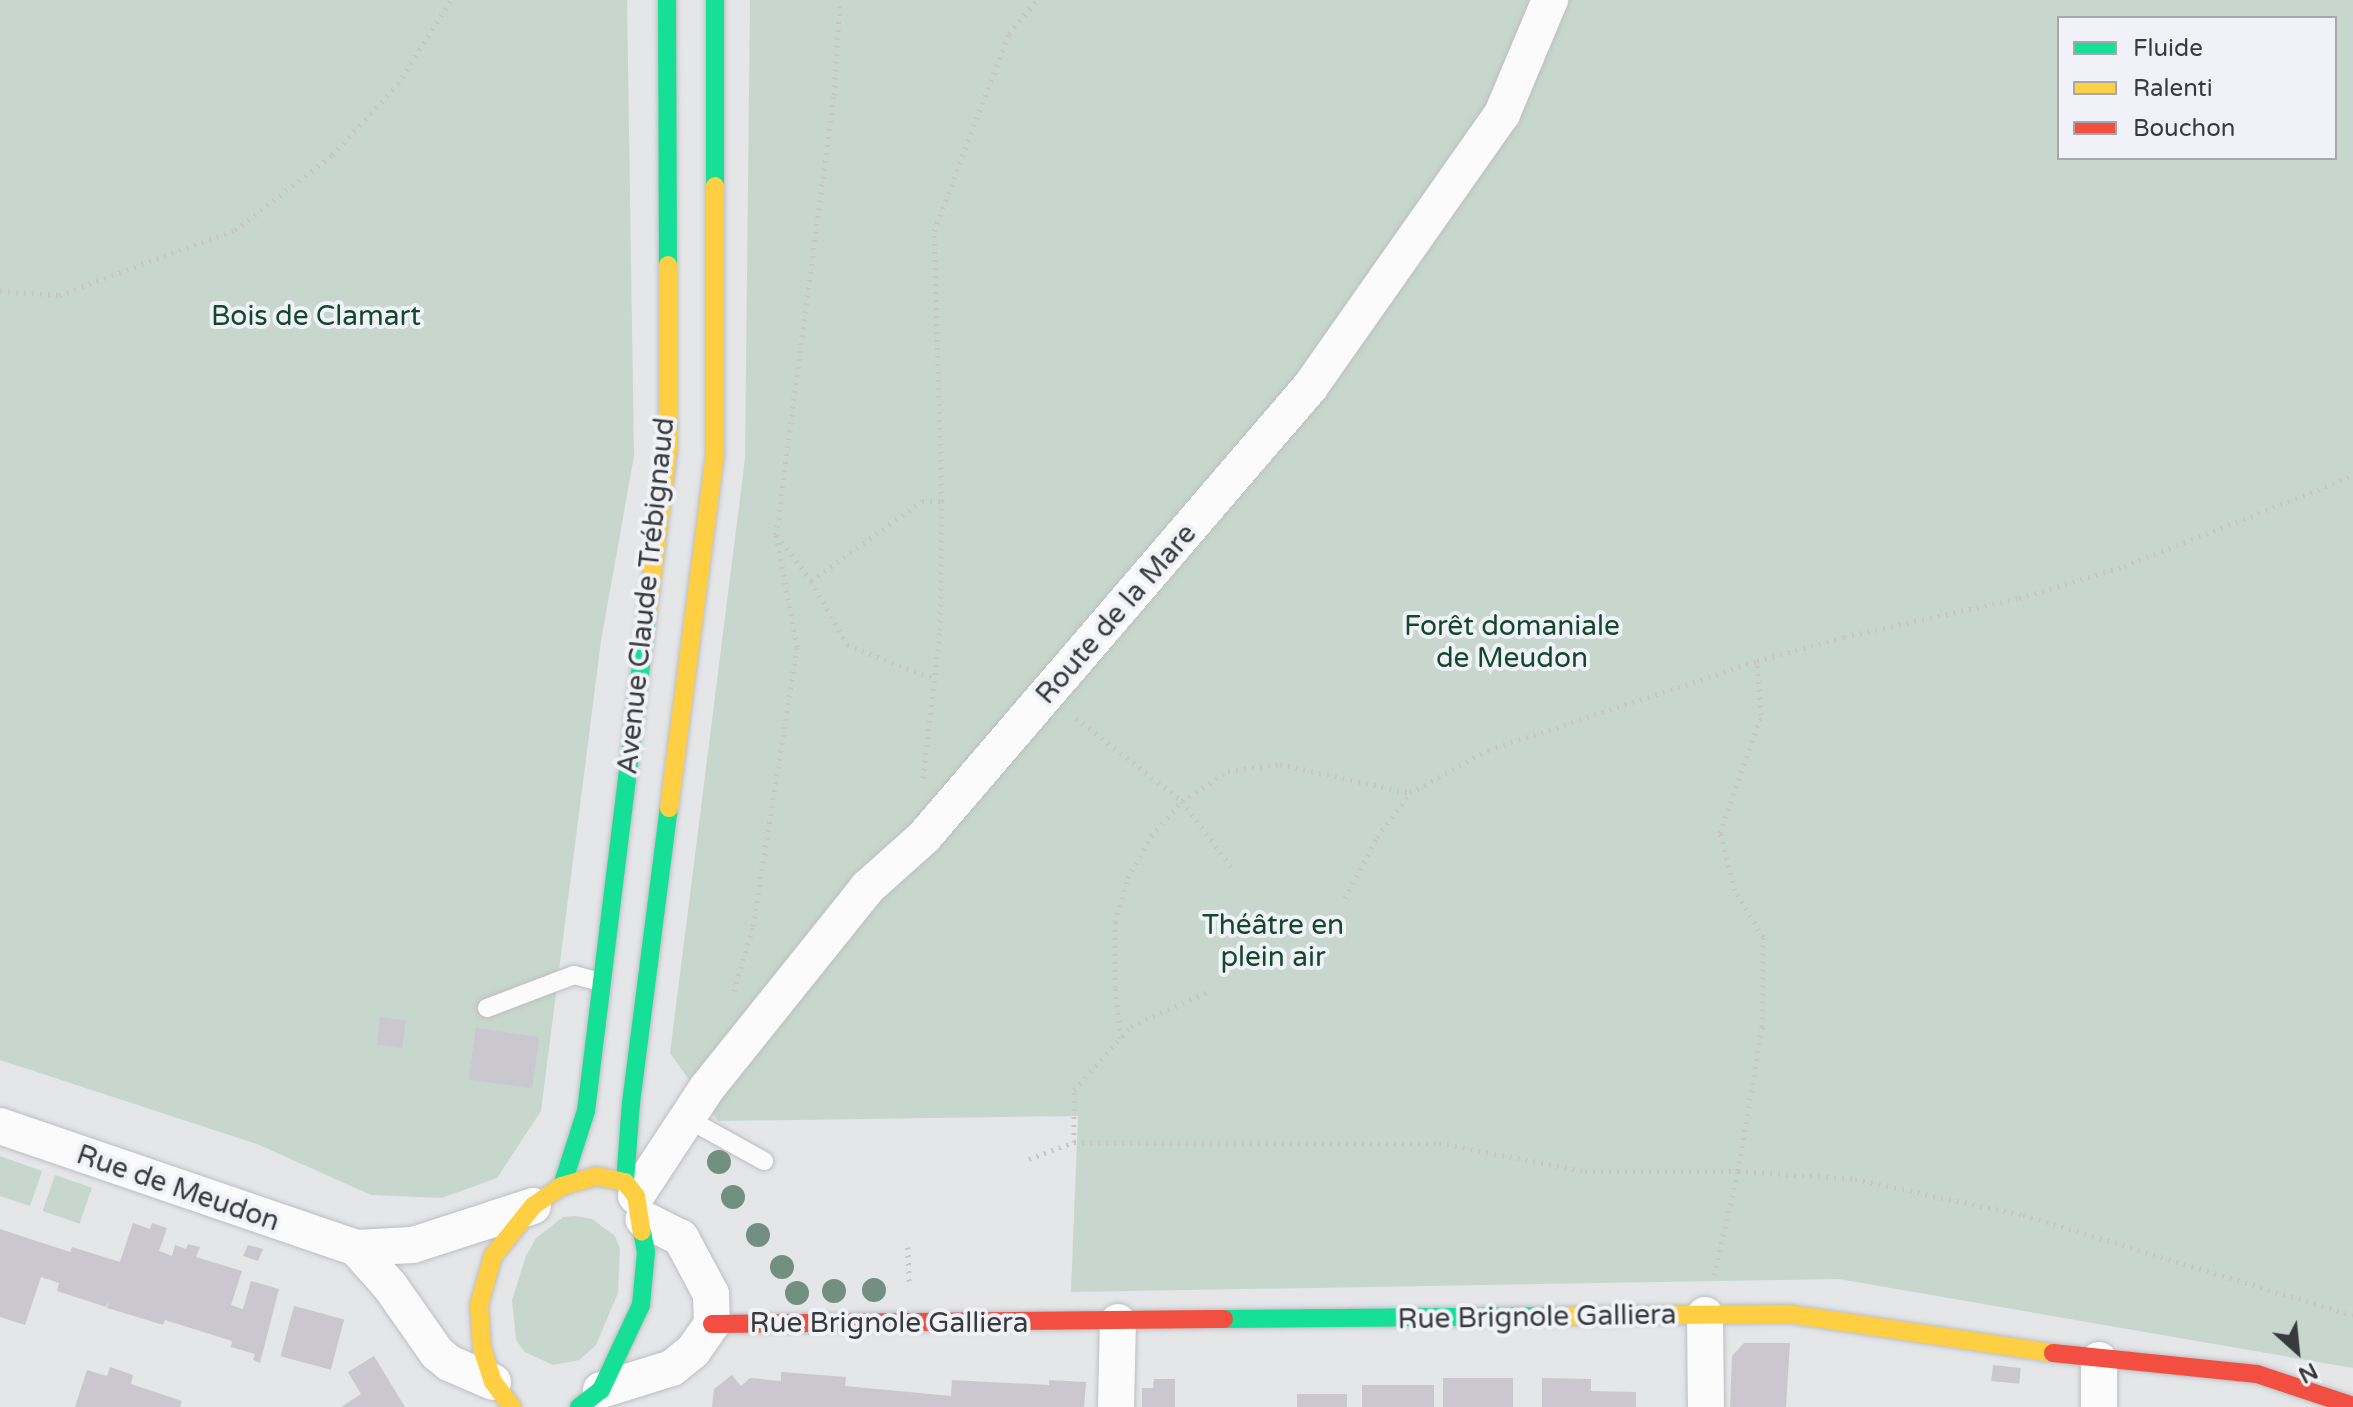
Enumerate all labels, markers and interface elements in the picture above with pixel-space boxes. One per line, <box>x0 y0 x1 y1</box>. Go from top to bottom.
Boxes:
legend <box>2057 16 2337 160</box>
text: Fluide <box>2133 34 2203 63</box>
text: Ralenti <box>2133 74 2213 103</box>
text: Bouchon <box>2133 114 2235 143</box>
park label: Bois de Clamart <box>211 299 421 333</box>
street label: Avenue Claude Trébignaud <box>611 416 681 776</box>
street label: Route de la Mare <box>1029 517 1203 711</box>
park label: Forêt domaniale de Meudon <box>1404 609 1620 675</box>
park label: Théâtre en plein air <box>1202 908 1344 974</box>
street label: Rue de Meudon <box>72 1138 284 1238</box>
street label: Rue Brignole Galliera <box>1397 1298 1677 1336</box>
street label: Rue Brignole Galliera <box>749 1306 1029 1340</box>
north arrow <box>2257 1311 2337 1391</box>
text: N <box>2294 1357 2322 1388</box>

